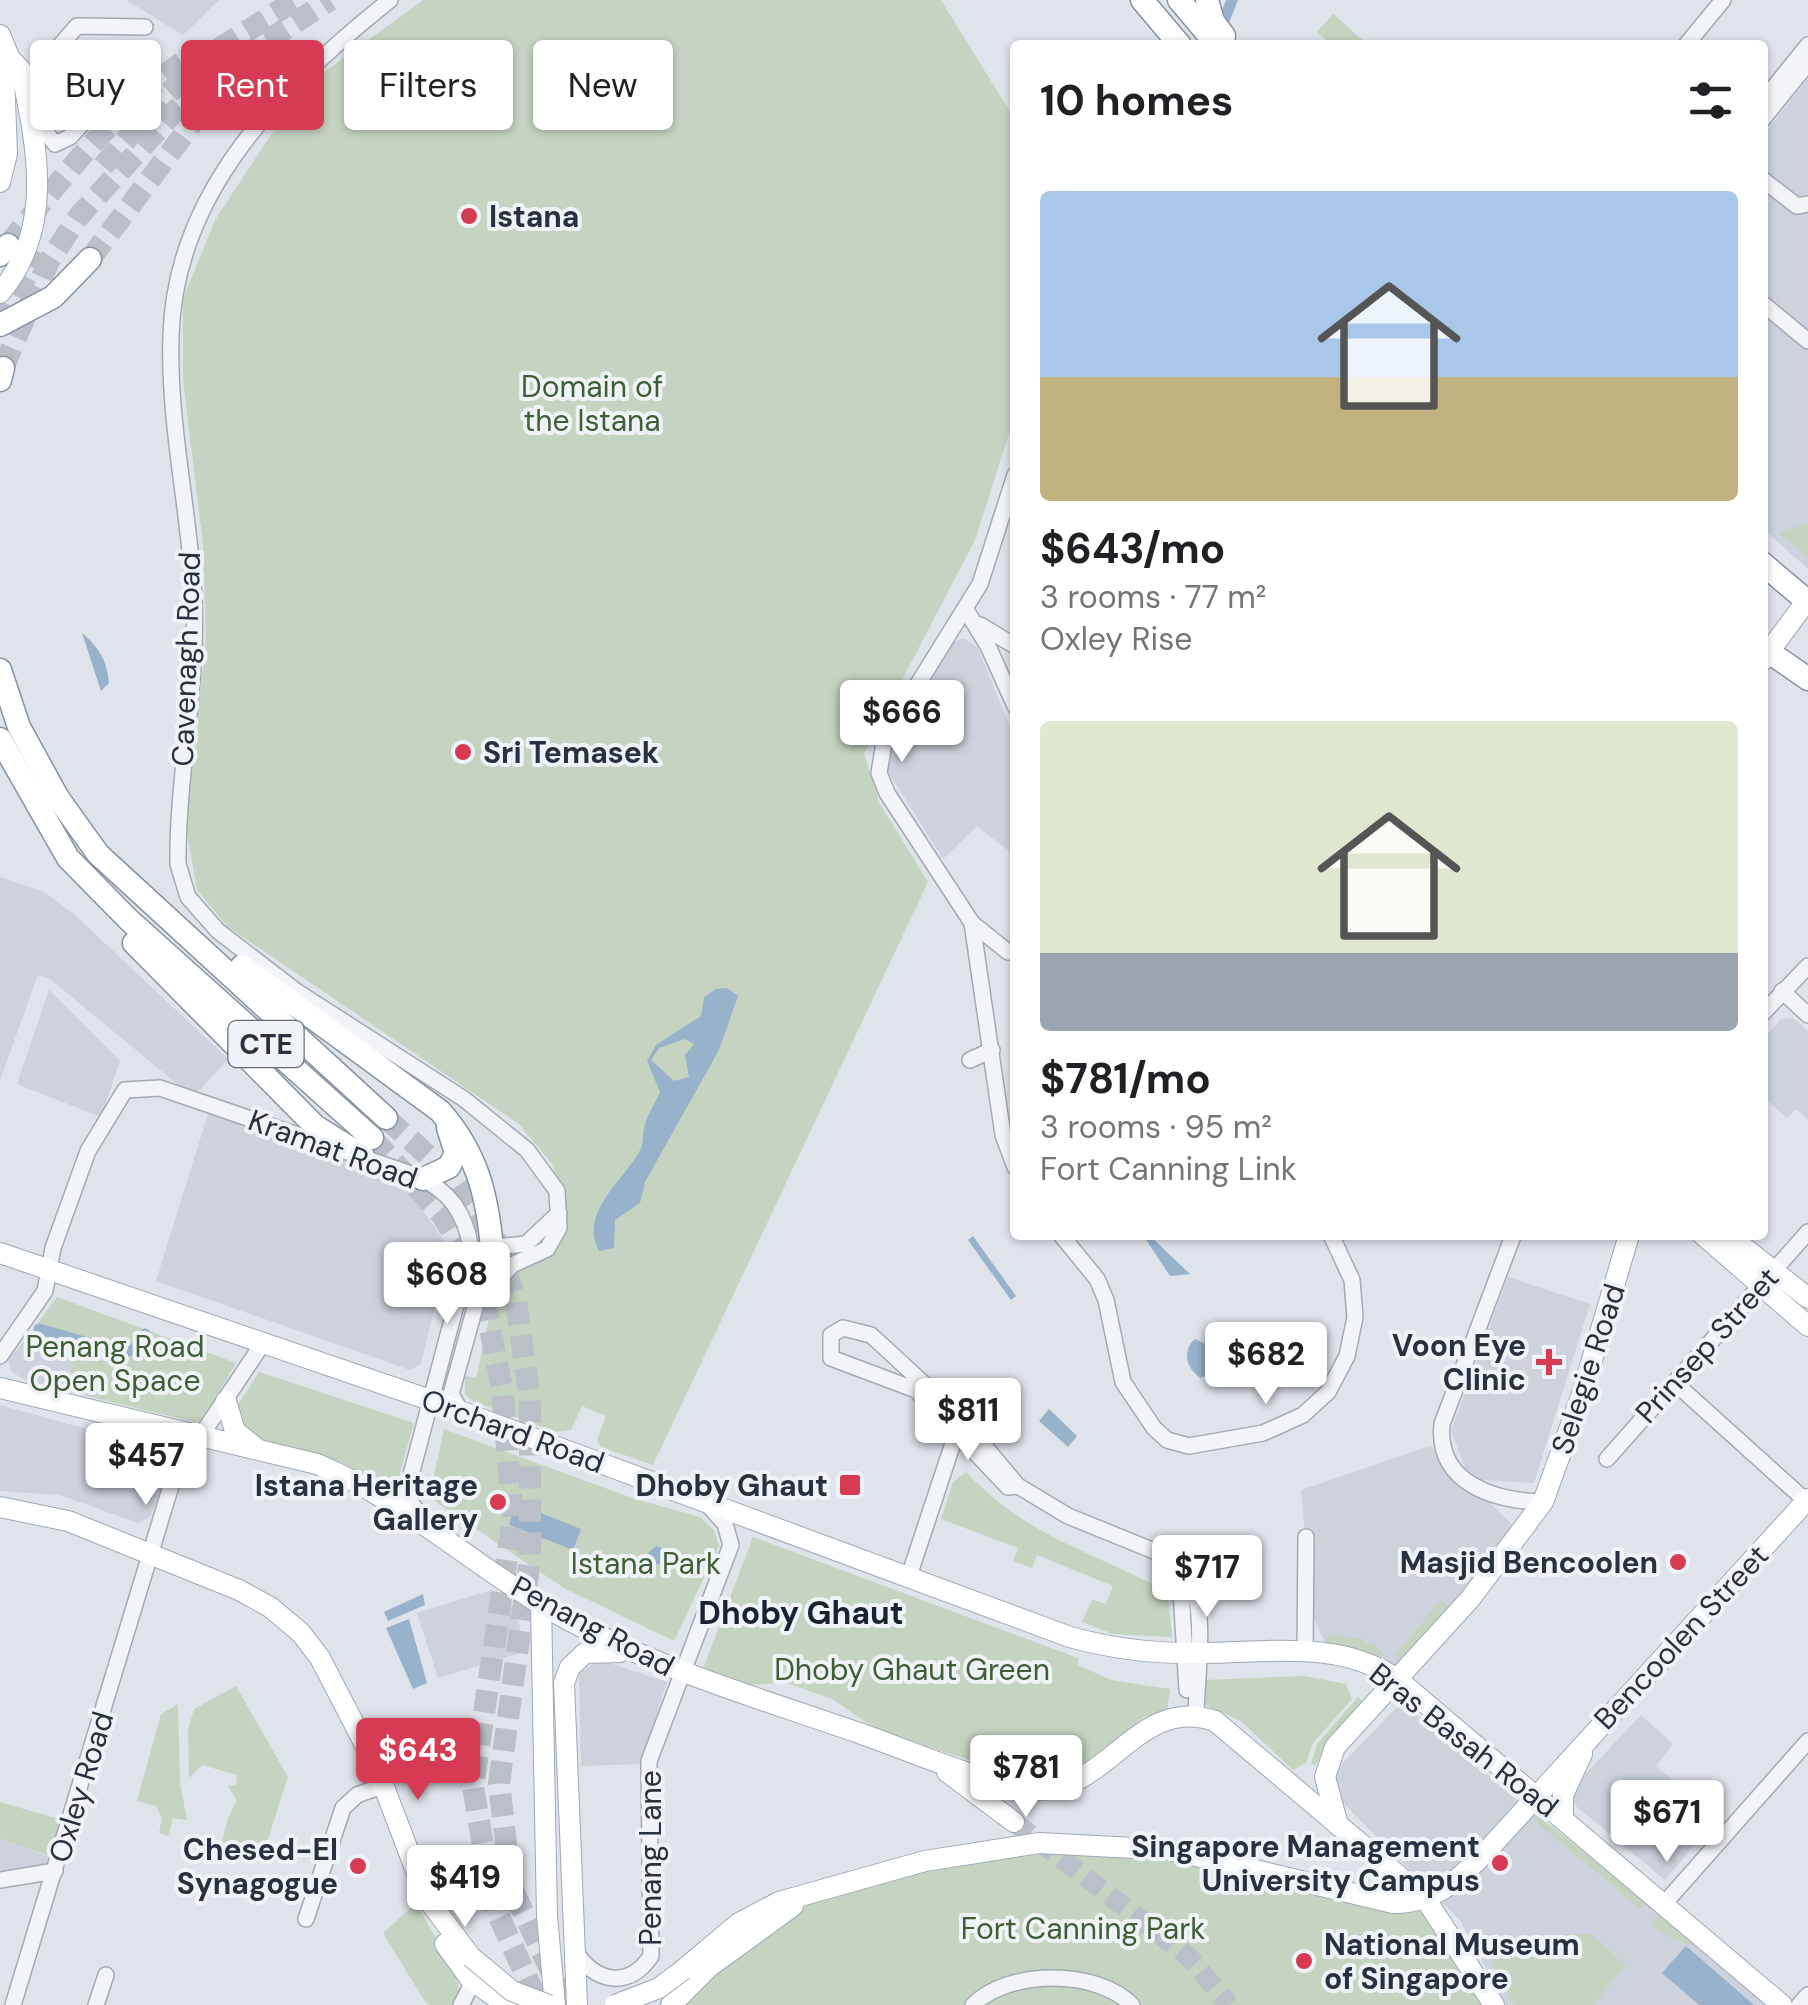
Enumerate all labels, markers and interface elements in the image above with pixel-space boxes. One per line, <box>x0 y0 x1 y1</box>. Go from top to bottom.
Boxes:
chip: Buy <box>30 40 161 130</box>
chip: Rent <box>181 40 324 130</box>
chip: Filters <box>344 40 513 130</box>
chip: New <box>533 40 673 130</box>
text: 10 homes <box>1040 73 1233 128</box>
icon: filters <box>1683 73 1738 128</box>
place label: Istana <box>489 197 579 236</box>
marker: Istana <box>458 205 480 227</box>
icon: home <box>1299 256 1479 436</box>
park label: Domain of the Istana <box>521 367 663 440</box>
text: $643/mo <box>1040 521 1225 576</box>
street label: Cavenagh Road <box>163 551 209 767</box>
text: 3 rooms · 77 m² <box>1040 576 1266 618</box>
text: Oxley Rise <box>1040 618 1193 660</box>
pin: $666 <box>843 680 961 765</box>
text: $666 <box>862 691 942 733</box>
place label: Sri Temasek <box>483 733 659 772</box>
marker: Sri Temasek <box>452 741 474 763</box>
icon: home <box>1299 786 1479 966</box>
road number: CTE <box>228 1021 304 1067</box>
text: $781/mo <box>1040 1051 1211 1106</box>
street label: Kramat Road <box>243 1100 423 1198</box>
text: 3 rooms · 95 m² <box>1040 1106 1272 1148</box>
text: Fort Canning Link <box>1040 1148 1297 1190</box>
pin: $608 <box>388 1242 506 1327</box>
text: $608 <box>406 1253 488 1295</box>
street label: Prinsep Street <box>1627 1259 1787 1431</box>
street label: Selegie Road <box>1542 1279 1634 1459</box>
pin: $682 <box>1207 1322 1325 1407</box>
place label: Voon Eye Clinic <box>1392 1326 1526 1399</box>
park label: Penang Road Open Space <box>26 1327 204 1400</box>
text: $682 <box>1227 1333 1305 1375</box>
marker: Voon Eye Clinic <box>1536 1349 1562 1375</box>
pin: $811 <box>909 1378 1027 1463</box>
street label: Orchard Road <box>416 1380 610 1482</box>
text: $811 <box>937 1389 999 1431</box>
pin: $457 <box>87 1423 205 1508</box>
text: $457 <box>108 1434 185 1476</box>
place label: Istana Heritage Gallery <box>255 1466 478 1539</box>
place label: Dhoby Ghaut <box>636 1466 828 1505</box>
marker: Dhoby Ghaut <box>837 1472 863 1498</box>
marker: Istana Heritage Gallery <box>487 1491 509 1513</box>
pin: $717 <box>1148 1535 1266 1620</box>
street label: Bencoolen Street <box>1585 1536 1777 1738</box>
place label: Masjid Bencoolen <box>1400 1543 1658 1582</box>
park label: Istana Park <box>571 1544 721 1583</box>
text: $717 <box>1174 1546 1240 1588</box>
marker: Masjid Bencoolen <box>1667 1551 1689 1573</box>
street label: Penang Road <box>505 1567 681 1685</box>
district label: Dhoby Ghaut <box>698 1592 904 1634</box>
park label: Dhoby Ghaut Green <box>774 1650 1050 1689</box>
street label: Bras Basah Road <box>1362 1654 1566 1826</box>
street label: Oxley Road <box>40 1707 122 1867</box>
pin: $643 <box>359 1718 477 1803</box>
text: $643 <box>378 1729 458 1771</box>
pin: $781 <box>967 1735 1085 1820</box>
text: $781 <box>992 1746 1060 1788</box>
street label: Penang Lane <box>631 1770 670 1946</box>
pin: $671 <box>1608 1780 1726 1865</box>
text: $671 <box>1633 1791 1701 1833</box>
place label: Singapore Management University Campus <box>1131 1827 1480 1900</box>
place label: Chesed-El Synagogue <box>177 1830 338 1903</box>
pin: $419 <box>406 1845 524 1930</box>
marker: Singapore Management University Campus <box>1489 1852 1511 1874</box>
marker: Chesed-El Synagogue <box>347 1855 369 1877</box>
text: $419 <box>429 1856 501 1898</box>
park label: Fort Canning Park <box>961 1909 1205 1948</box>
place label: National Museum of Singapore <box>1324 1925 1580 1998</box>
marker: National Museum of Singapore <box>1293 1950 1315 1972</box>

